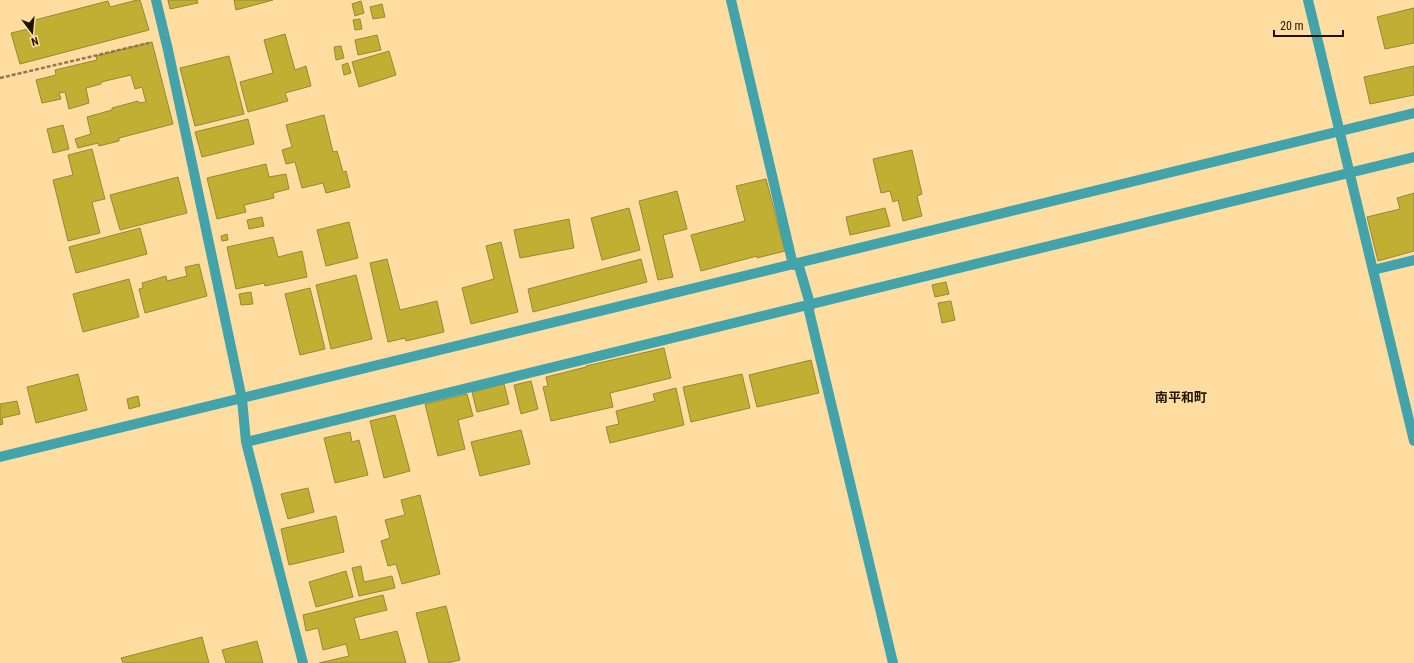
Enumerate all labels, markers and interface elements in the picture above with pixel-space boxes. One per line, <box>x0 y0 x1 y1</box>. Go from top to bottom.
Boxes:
north arrow <box>12 12 52 52</box>
scale bar <box>1274 12 1343 38</box>
text: 20 m <box>1280 19 1304 33</box>
text: N <box>29 34 40 48</box>
district label: 南平和町 <box>1155 390 1207 405</box>

